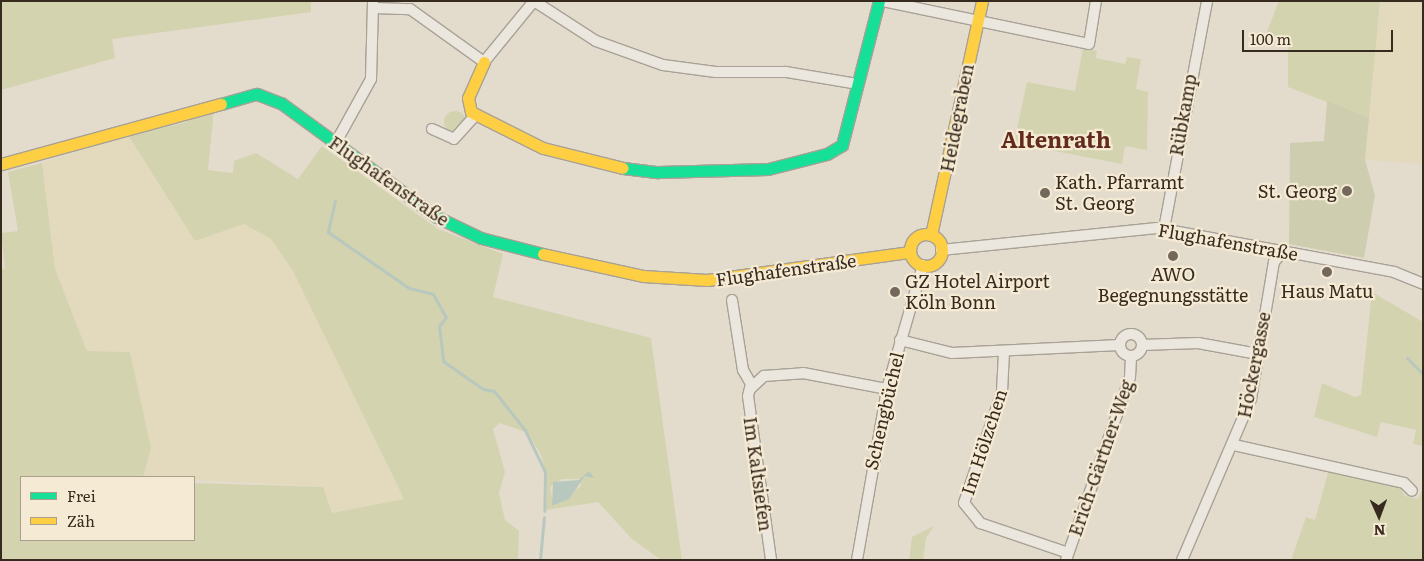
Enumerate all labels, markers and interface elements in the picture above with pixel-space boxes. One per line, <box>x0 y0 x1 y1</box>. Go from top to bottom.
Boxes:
scale bar <box>1244 20 1395 52</box>
text: 100 m <box>1250 27 1291 50</box>
street label: Heidegraben <box>936 62 978 174</box>
street label: Rübkamp <box>1165 72 1201 158</box>
district label: Altenrath <box>1001 126 1111 152</box>
street label: Flughafenstraße <box>325 132 453 230</box>
place label: Kath. Pfarramt St. Georg <box>1055 172 1184 214</box>
place label: St. Georg <box>1258 180 1337 202</box>
marker: St. Georg <box>1341 185 1353 197</box>
marker: Kath. Pfarramt St. Georg <box>1039 187 1051 199</box>
street label: Flughafenstraße <box>1156 219 1300 265</box>
street label: Flughafenstraße <box>714 249 858 291</box>
marker: AWO Begegnungsstätte <box>1167 250 1179 262</box>
place label: AWO Begegnungsstätte <box>1098 264 1248 306</box>
marker: Haus Matu <box>1321 266 1333 278</box>
place label: GZ Hotel Airport Köln Bonn <box>905 271 1050 314</box>
place label: Haus Matu <box>1281 280 1373 302</box>
marker: GZ Hotel Airport Köln Bonn <box>889 286 901 298</box>
street label: Höckergasse <box>1233 310 1275 420</box>
street label: Schengbüchel <box>860 350 908 472</box>
street label: Erich-Gärtner-Weg <box>1064 377 1138 539</box>
street label: Im Hölzchen <box>957 386 1011 498</box>
street label: Im Kaltsiefen <box>739 415 777 533</box>
legend <box>20 476 195 541</box>
text: Frei <box>67 484 96 507</box>
north arrow <box>1354 491 1404 541</box>
text: Zäh <box>67 509 95 532</box>
text: N <box>1373 521 1386 541</box>

